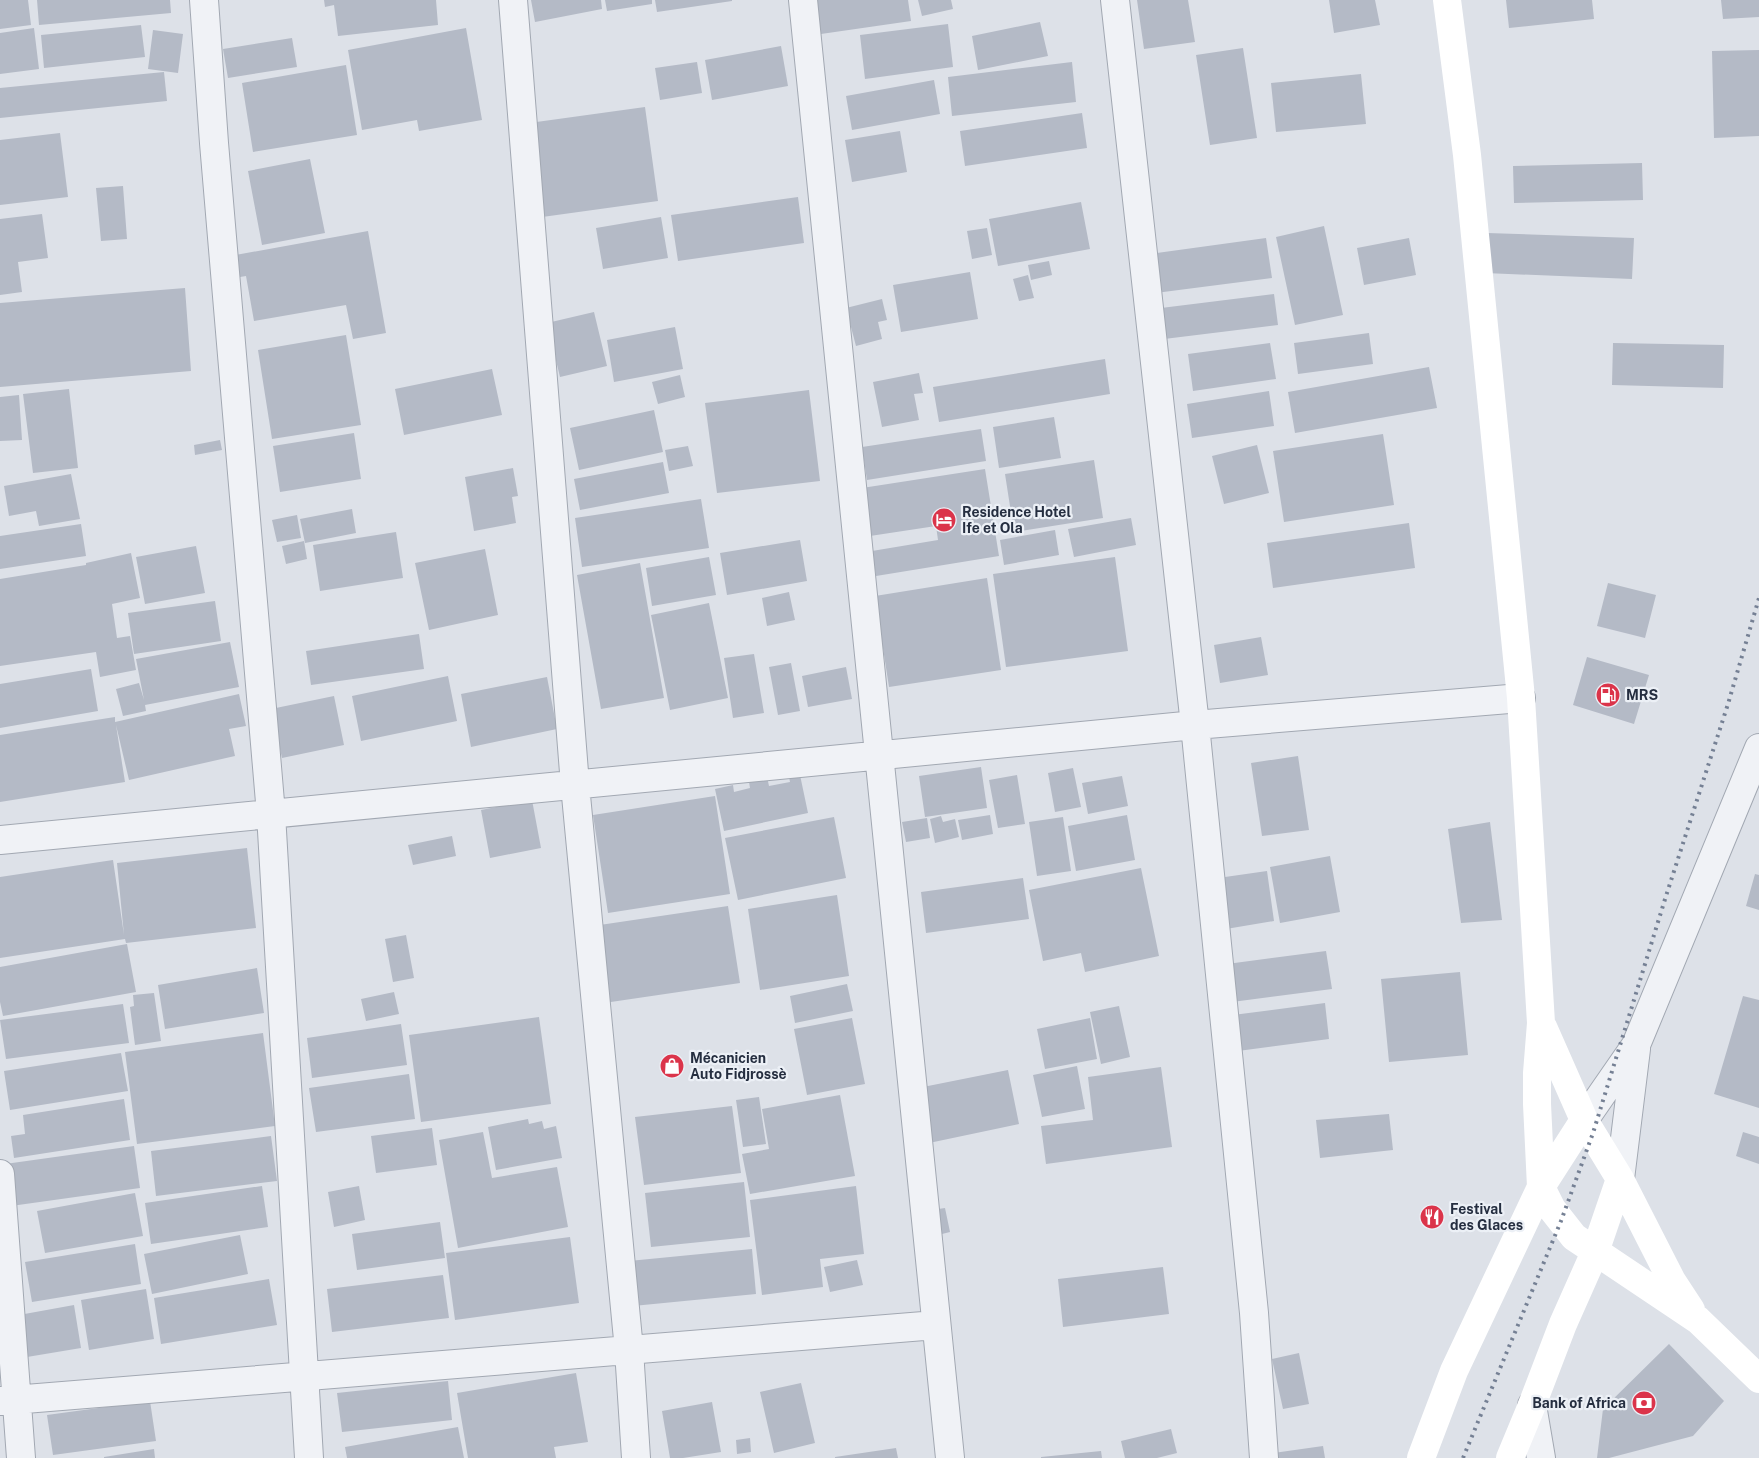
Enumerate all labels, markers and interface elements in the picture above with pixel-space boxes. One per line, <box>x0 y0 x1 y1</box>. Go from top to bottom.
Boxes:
place label: Residence Hotel Ife et Ola <box>962 504 1071 536</box>
hotel icon: Residence Hotel Ife et Ola <box>931 507 957 533</box>
fuel station icon: MRS <box>1595 682 1621 708</box>
place label: MRS <box>1626 687 1658 703</box>
place label: Mécanicien Auto Fidjrossè <box>690 1050 787 1082</box>
shop icon: Mécanicien Auto Fidjrossè <box>659 1053 685 1079</box>
place label: Festival des Glaces <box>1450 1201 1523 1233</box>
restaurant icon: Festival des Glaces <box>1419 1204 1445 1230</box>
bank icon: Bank of Africa <box>1631 1390 1657 1416</box>
place label: Bank of Africa <box>1532 1395 1626 1411</box>

